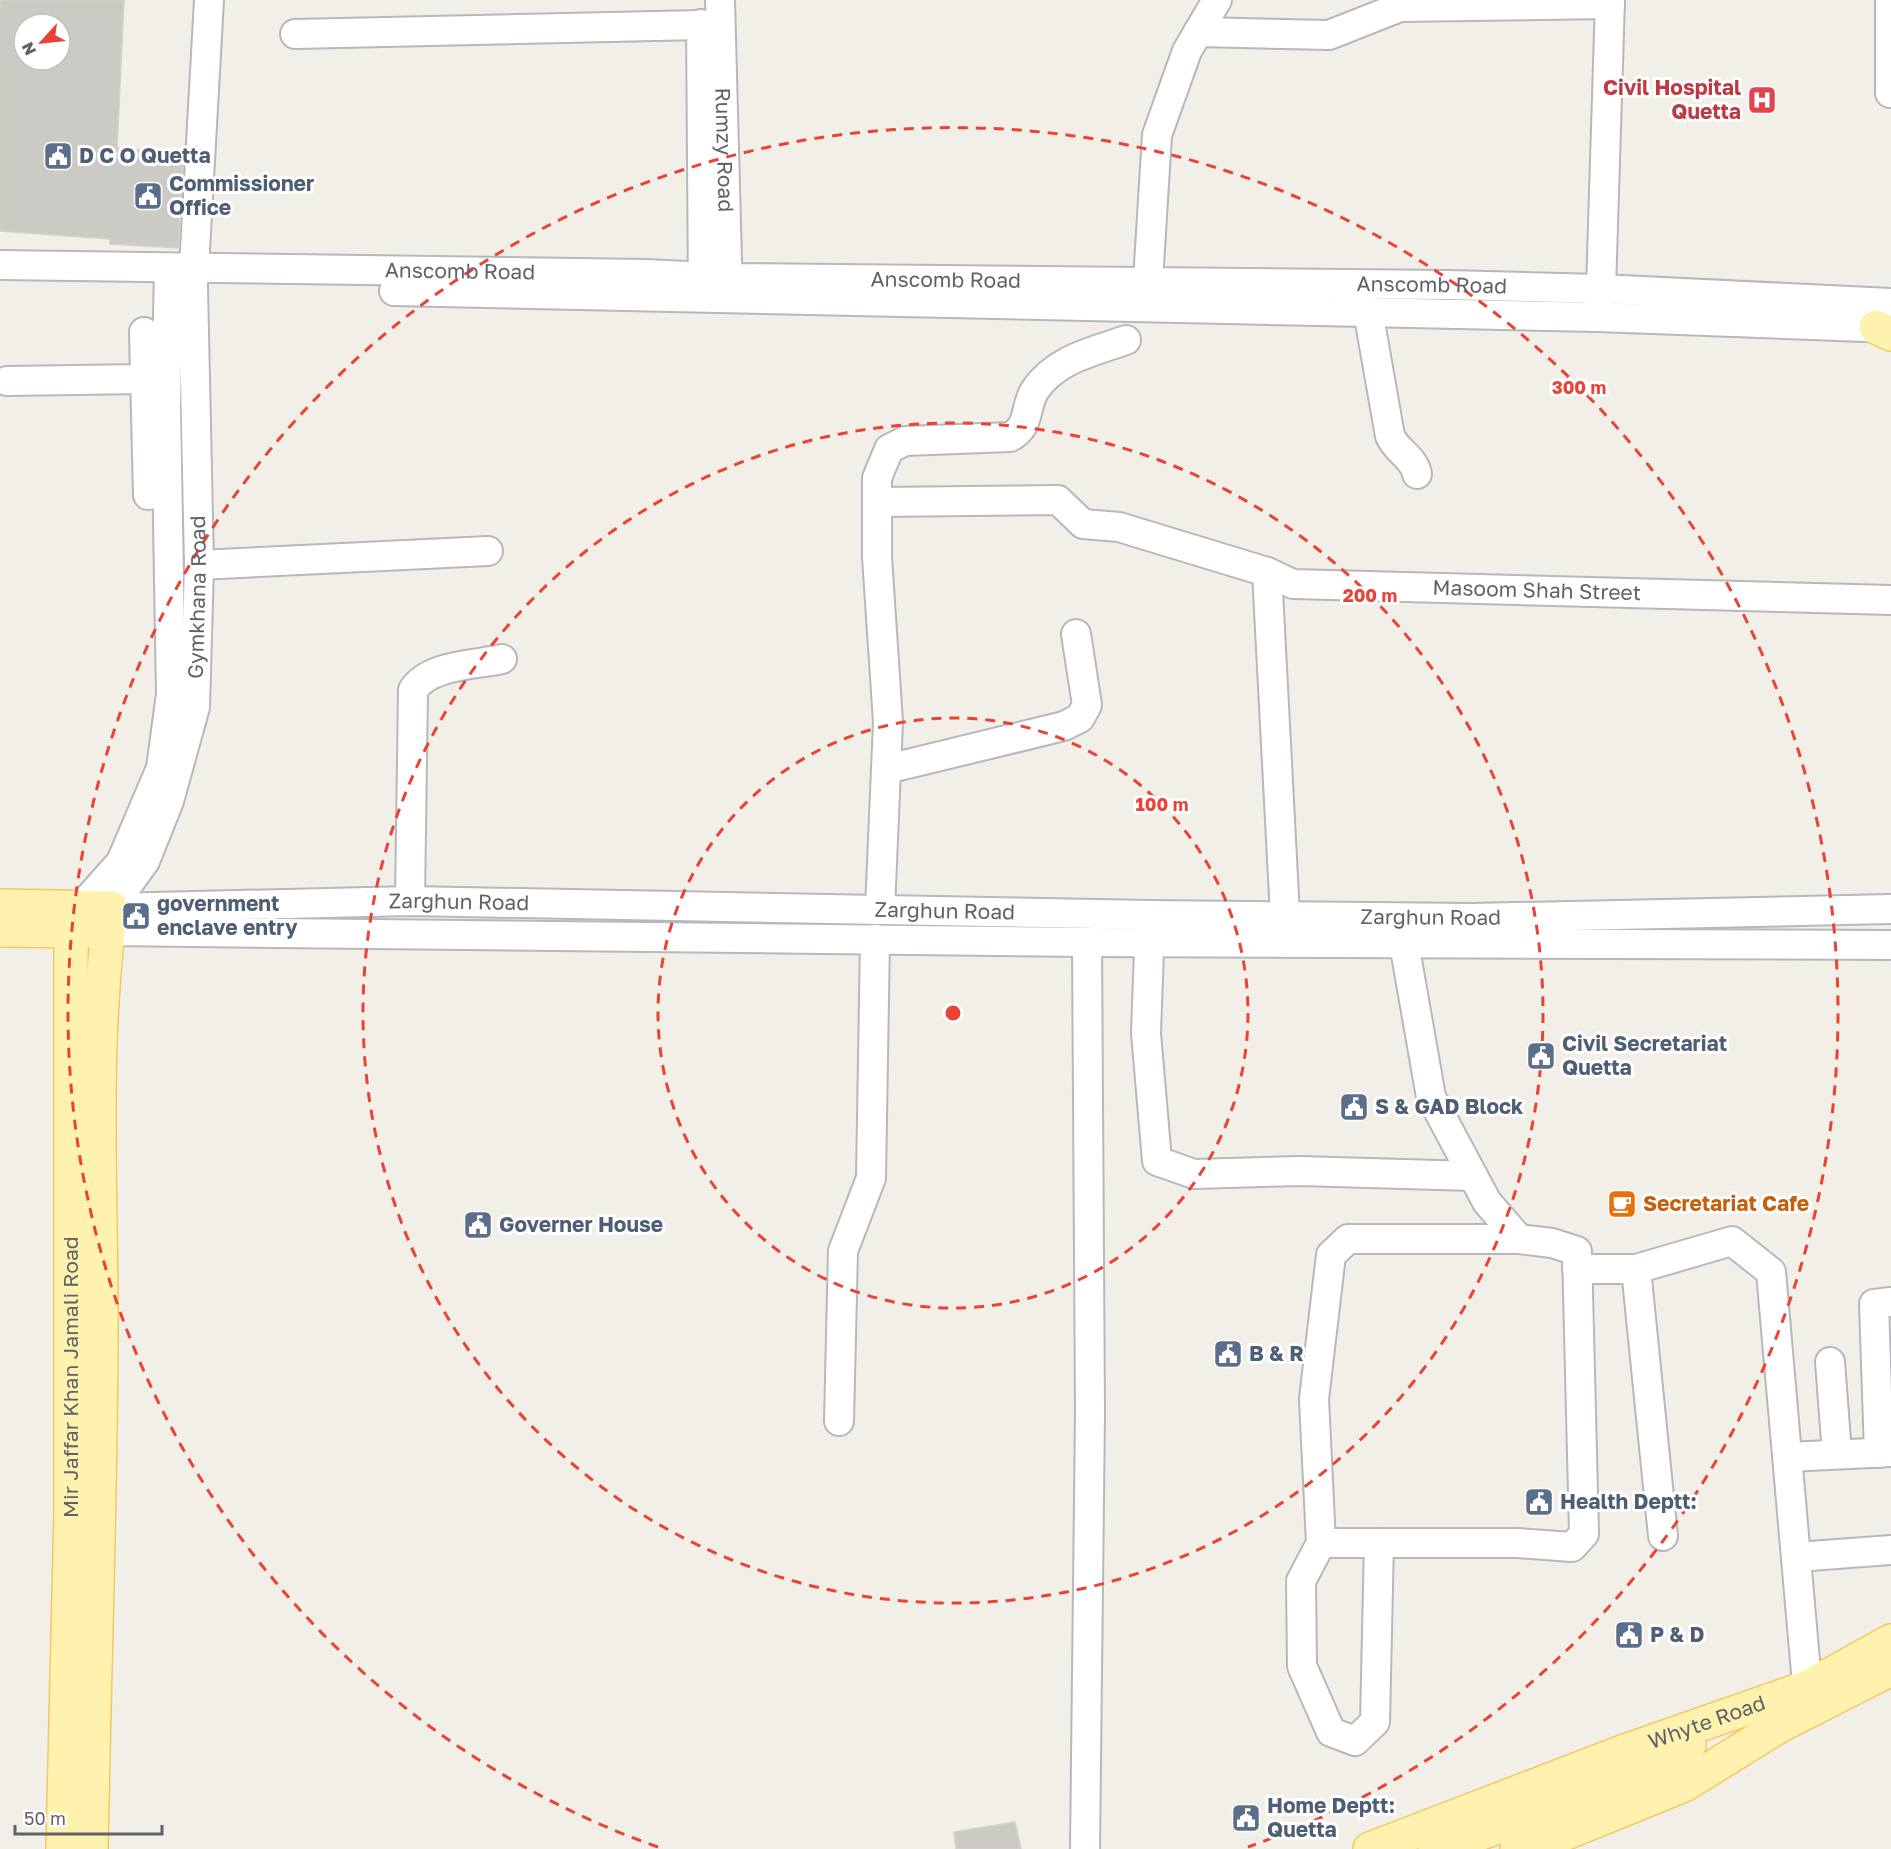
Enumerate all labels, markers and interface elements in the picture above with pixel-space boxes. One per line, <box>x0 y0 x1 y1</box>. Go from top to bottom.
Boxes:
north arrow <box>12 12 72 72</box>
text: N <box>17 39 40 59</box>
place label: Civil Hospital Quetta <box>1603 74 1741 124</box>
hospital icon: Civil Hospital Quetta <box>1746 84 1778 116</box>
street label: Rumzy Road <box>710 87 740 213</box>
public building icon: D C O Quetta <box>42 140 74 172</box>
place label: D C O Quetta <box>79 142 211 168</box>
place label: Commissioner Office <box>169 170 314 220</box>
public building icon: Commissioner Office <box>132 180 164 212</box>
street label: Anscomb Road <box>385 256 535 284</box>
street label: Anscomb Road <box>870 265 1021 293</box>
street label: Anscomb Road <box>1356 270 1507 299</box>
text: 300 m <box>1552 376 1606 398</box>
street label: Gymkhana Road <box>182 515 211 679</box>
street label: Masoom Shah Street <box>1432 574 1642 605</box>
text: 200 m <box>1343 584 1397 606</box>
text: 100 m <box>1136 793 1188 815</box>
street label: Zarghun Road <box>388 887 530 915</box>
place label: government enclave entry <box>157 890 298 940</box>
street label: Zarghun Road <box>874 896 1015 924</box>
public building icon: government enclave entry <box>120 900 152 932</box>
street label: Zarghun Road <box>1360 903 1501 930</box>
centre of rings <box>943 1003 963 1023</box>
place label: Civil Secretariat Quetta <box>1562 1030 1727 1080</box>
public building icon: Civil Secretariat Quetta <box>1525 1040 1557 1072</box>
public building icon: S & GAD Block <box>1338 1091 1370 1123</box>
place label: S & GAD Block <box>1375 1093 1523 1119</box>
cafe icon: Secretariat Cafe <box>1606 1188 1638 1220</box>
place label: Secretariat Cafe <box>1643 1190 1809 1216</box>
public building icon: Governer House <box>462 1209 494 1241</box>
place label: Governer House <box>499 1211 663 1237</box>
street label: Mir Jaffar Khan Jamali Road <box>57 1236 83 1518</box>
public building icon: B & R <box>1212 1338 1244 1370</box>
place label: B & R <box>1249 1340 1304 1366</box>
public building icon: Health Deptt: <box>1523 1486 1555 1518</box>
place label: Health Deptt: <box>1560 1488 1697 1514</box>
public building icon: P & D <box>1613 1619 1645 1651</box>
place label: P & D <box>1650 1621 1705 1647</box>
street label: Whyte Road <box>1645 1689 1769 1754</box>
place label: Home Deptt: Quetta <box>1267 1792 1395 1842</box>
scale bar <box>15 1798 162 1836</box>
public building icon: Home Deptt: Quetta <box>1230 1802 1262 1834</box>
text: 50 m <box>24 1807 66 1829</box>

